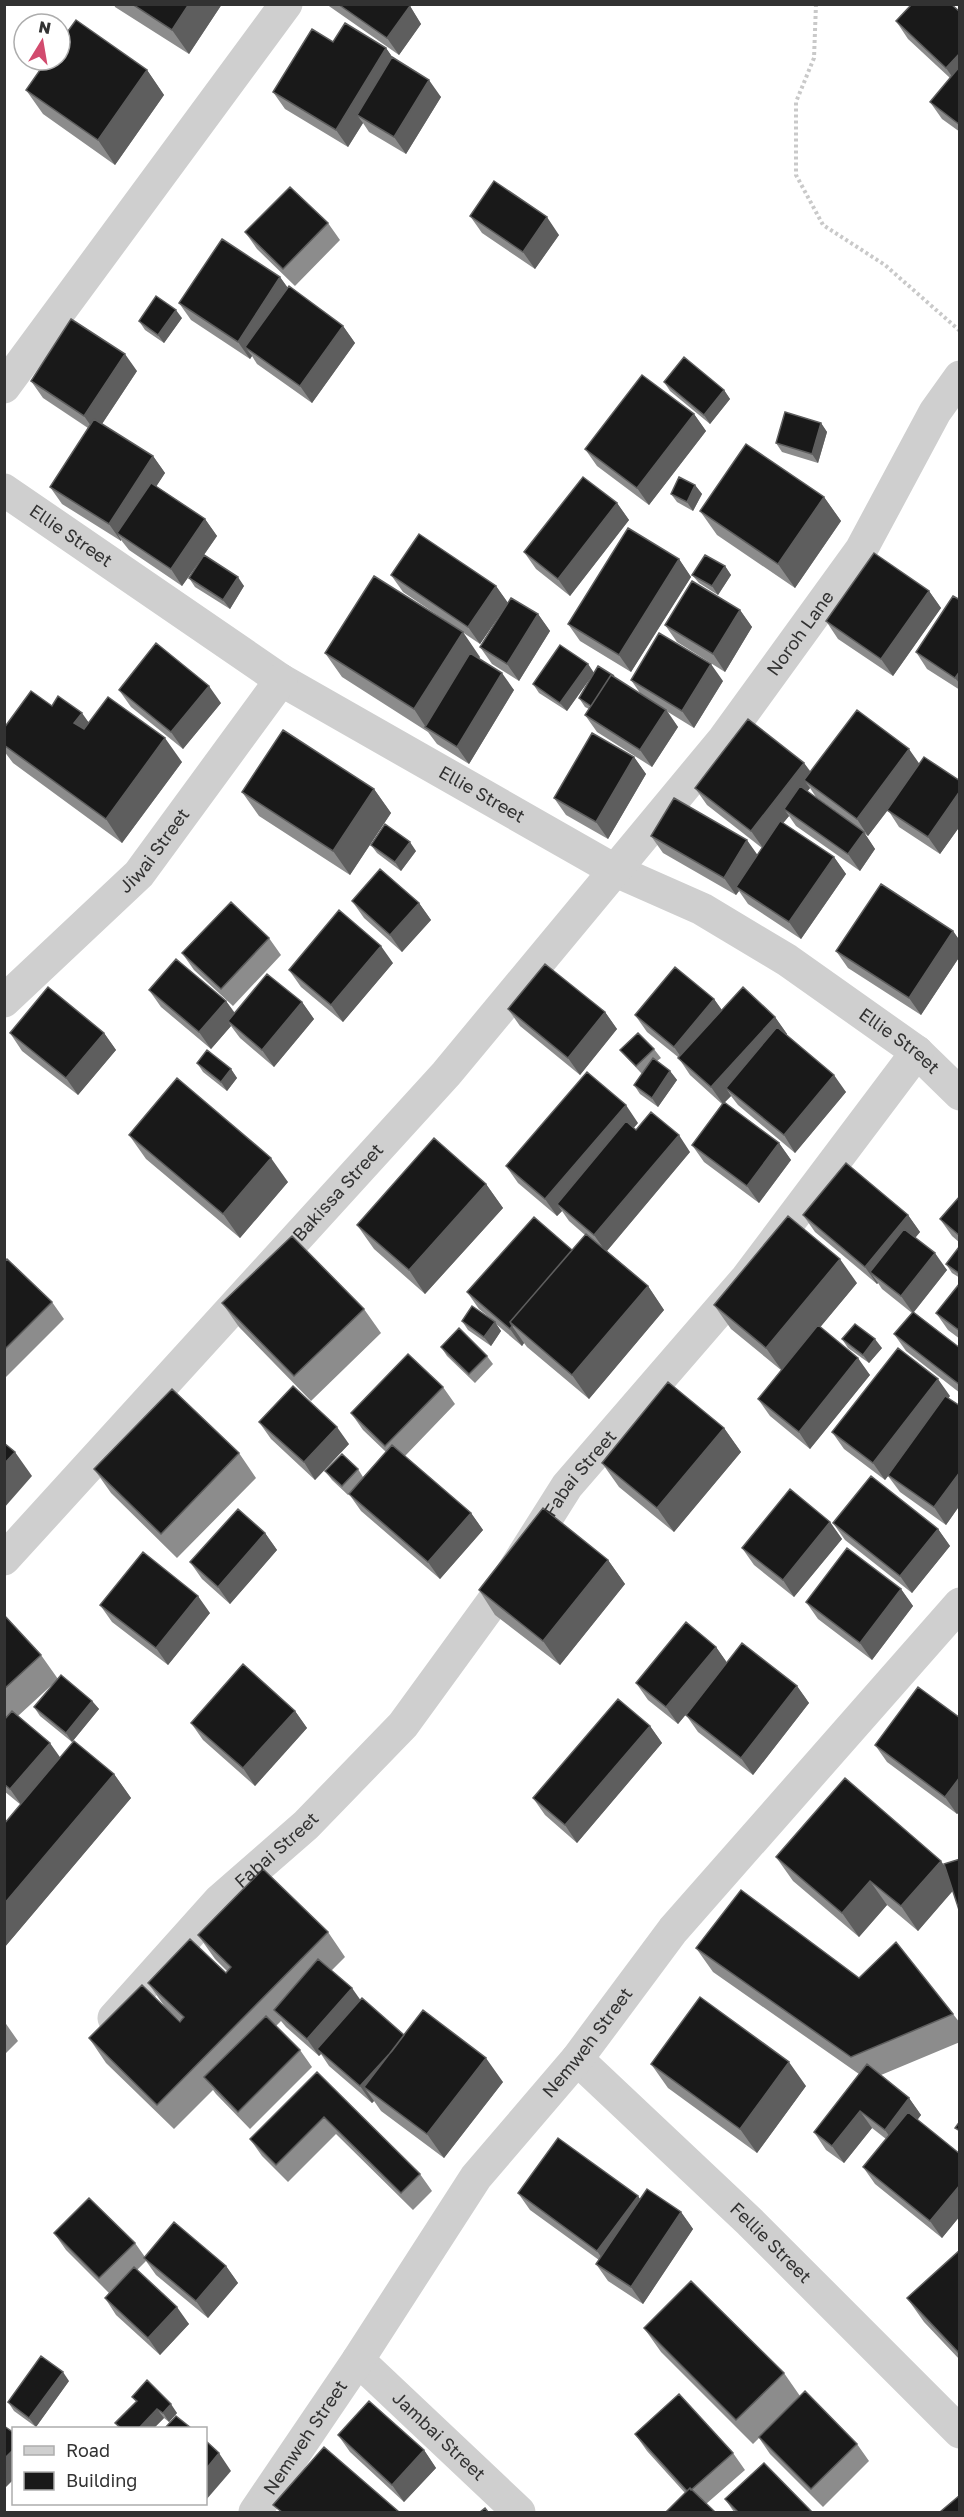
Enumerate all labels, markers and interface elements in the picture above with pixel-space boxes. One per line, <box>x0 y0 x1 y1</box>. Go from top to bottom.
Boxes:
north arrow <box>12 12 72 72</box>
text: N <box>37 16 53 38</box>
street label: Ellie Street <box>26 499 117 571</box>
street label: Noroh Lane <box>762 586 838 680</box>
street label: Ellie Street <box>435 760 529 827</box>
street label: Jiwai Street <box>114 803 193 897</box>
street label: Ellie Street <box>855 1002 945 1078</box>
street label: Bakissa Street <box>287 1138 387 1245</box>
street label: Fabai Street <box>539 1425 620 1520</box>
street label: Fabai Street <box>230 1807 323 1892</box>
street label: Nemweh Street <box>537 1983 636 2102</box>
street label: Fellie Street <box>726 2197 817 2287</box>
street label: Nemweh Street <box>258 2375 351 2498</box>
street label: Jambai Street <box>388 2386 491 2485</box>
legend <box>12 2427 207 2505</box>
text: Road <box>66 2439 110 2461</box>
text: Building <box>66 2469 137 2491</box>

